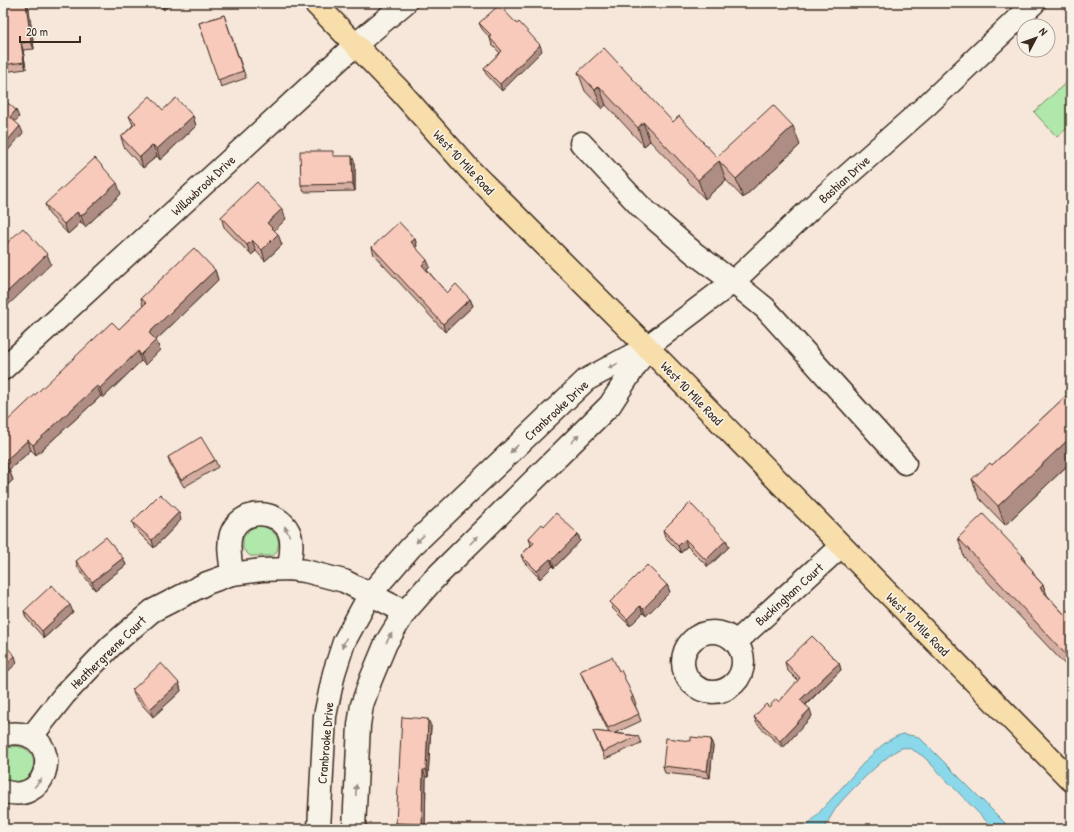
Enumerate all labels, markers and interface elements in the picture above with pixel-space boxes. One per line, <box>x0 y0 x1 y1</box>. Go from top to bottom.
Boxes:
scale bar <box>20 18 80 44</box>
north arrow <box>1016 18 1056 58</box>
text: 20 m <box>26 23 48 40</box>
text: N <box>1036 25 1051 38</box>
street label: West 10 Mile Road <box>429 126 499 198</box>
street label: Willowbrook Drive <box>167 151 239 219</box>
street label: Bashian Drive <box>814 151 874 207</box>
street label: West 10 Mile Road <box>657 357 727 429</box>
one-way arrow <box>607 362 619 369</box>
street label: Cranbrooke Drive <box>520 375 592 445</box>
one-way arrow <box>570 434 580 444</box>
one-way arrow <box>509 444 519 454</box>
one-way arrow <box>284 525 290 537</box>
one-way arrow <box>415 534 425 544</box>
one-way arrow <box>469 535 479 545</box>
street label: Buckingham Court <box>751 558 827 630</box>
street label: West 10 Mile Road <box>882 588 954 660</box>
street label: Heathergreene Court <box>66 611 150 693</box>
one-way arrow <box>386 632 393 644</box>
one-way arrow <box>341 638 347 650</box>
street label: Cranbrooke Drive <box>312 701 338 785</box>
one-way arrow <box>33 778 42 788</box>
one-way arrow <box>352 784 359 796</box>

